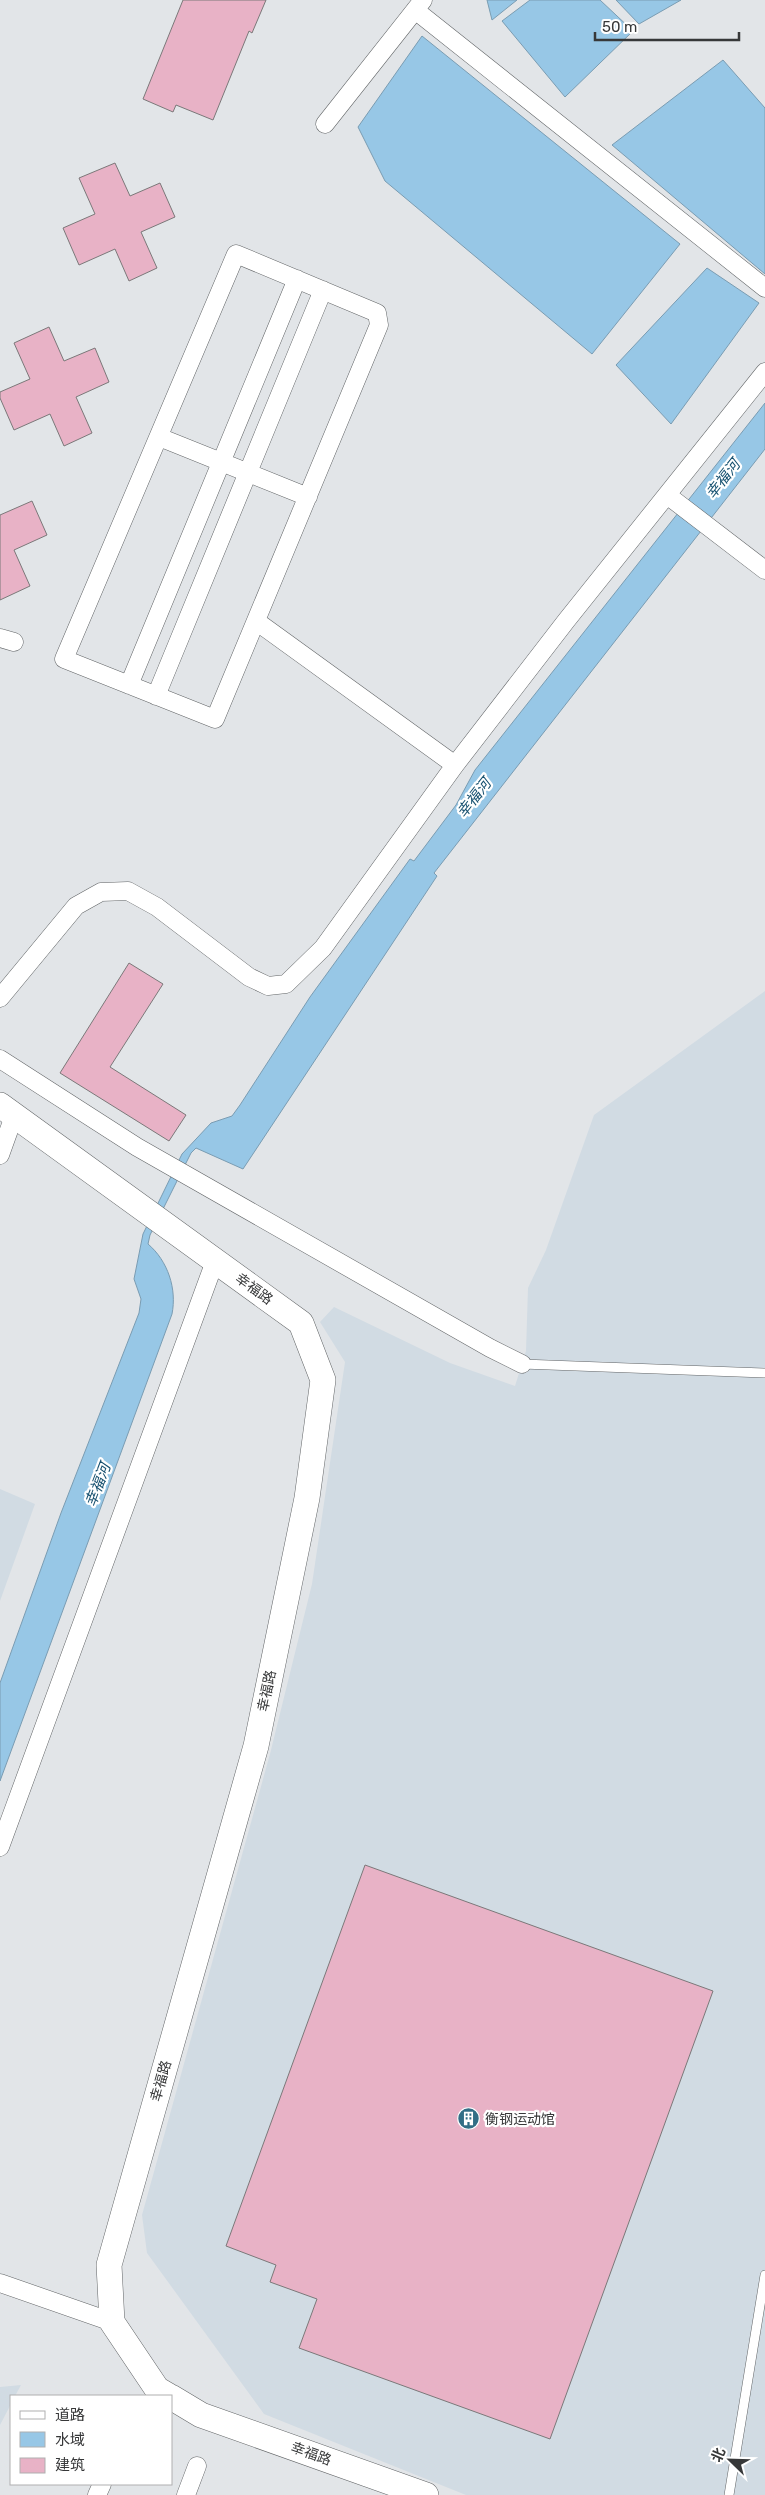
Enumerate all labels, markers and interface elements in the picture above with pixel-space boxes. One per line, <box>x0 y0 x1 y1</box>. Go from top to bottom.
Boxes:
scale bar <box>595 10 739 42</box>
text: 50 m <box>602 18 637 36</box>
water label: 幸福河 <box>702 453 746 502</box>
water label: 幸福河 <box>453 772 497 821</box>
street label: 幸福路 <box>232 1270 276 1308</box>
water label: 幸福河 <box>82 1458 116 1509</box>
street label: 幸福路 <box>254 1669 280 1713</box>
street label: 幸福路 <box>147 2058 175 2104</box>
building icon: 衡钢运动馆 <box>457 2107 481 2131</box>
place label: 衡钢运动馆 <box>485 2111 555 2128</box>
legend <box>10 2395 172 2485</box>
text: 道路 <box>55 2406 85 2424</box>
text: 水域 <box>55 2431 85 2449</box>
north arrow <box>705 2435 755 2485</box>
street label: 幸福路 <box>288 2439 334 2469</box>
text: 北 <box>708 2445 729 2465</box>
text: 建筑 <box>55 2456 85 2474</box>

